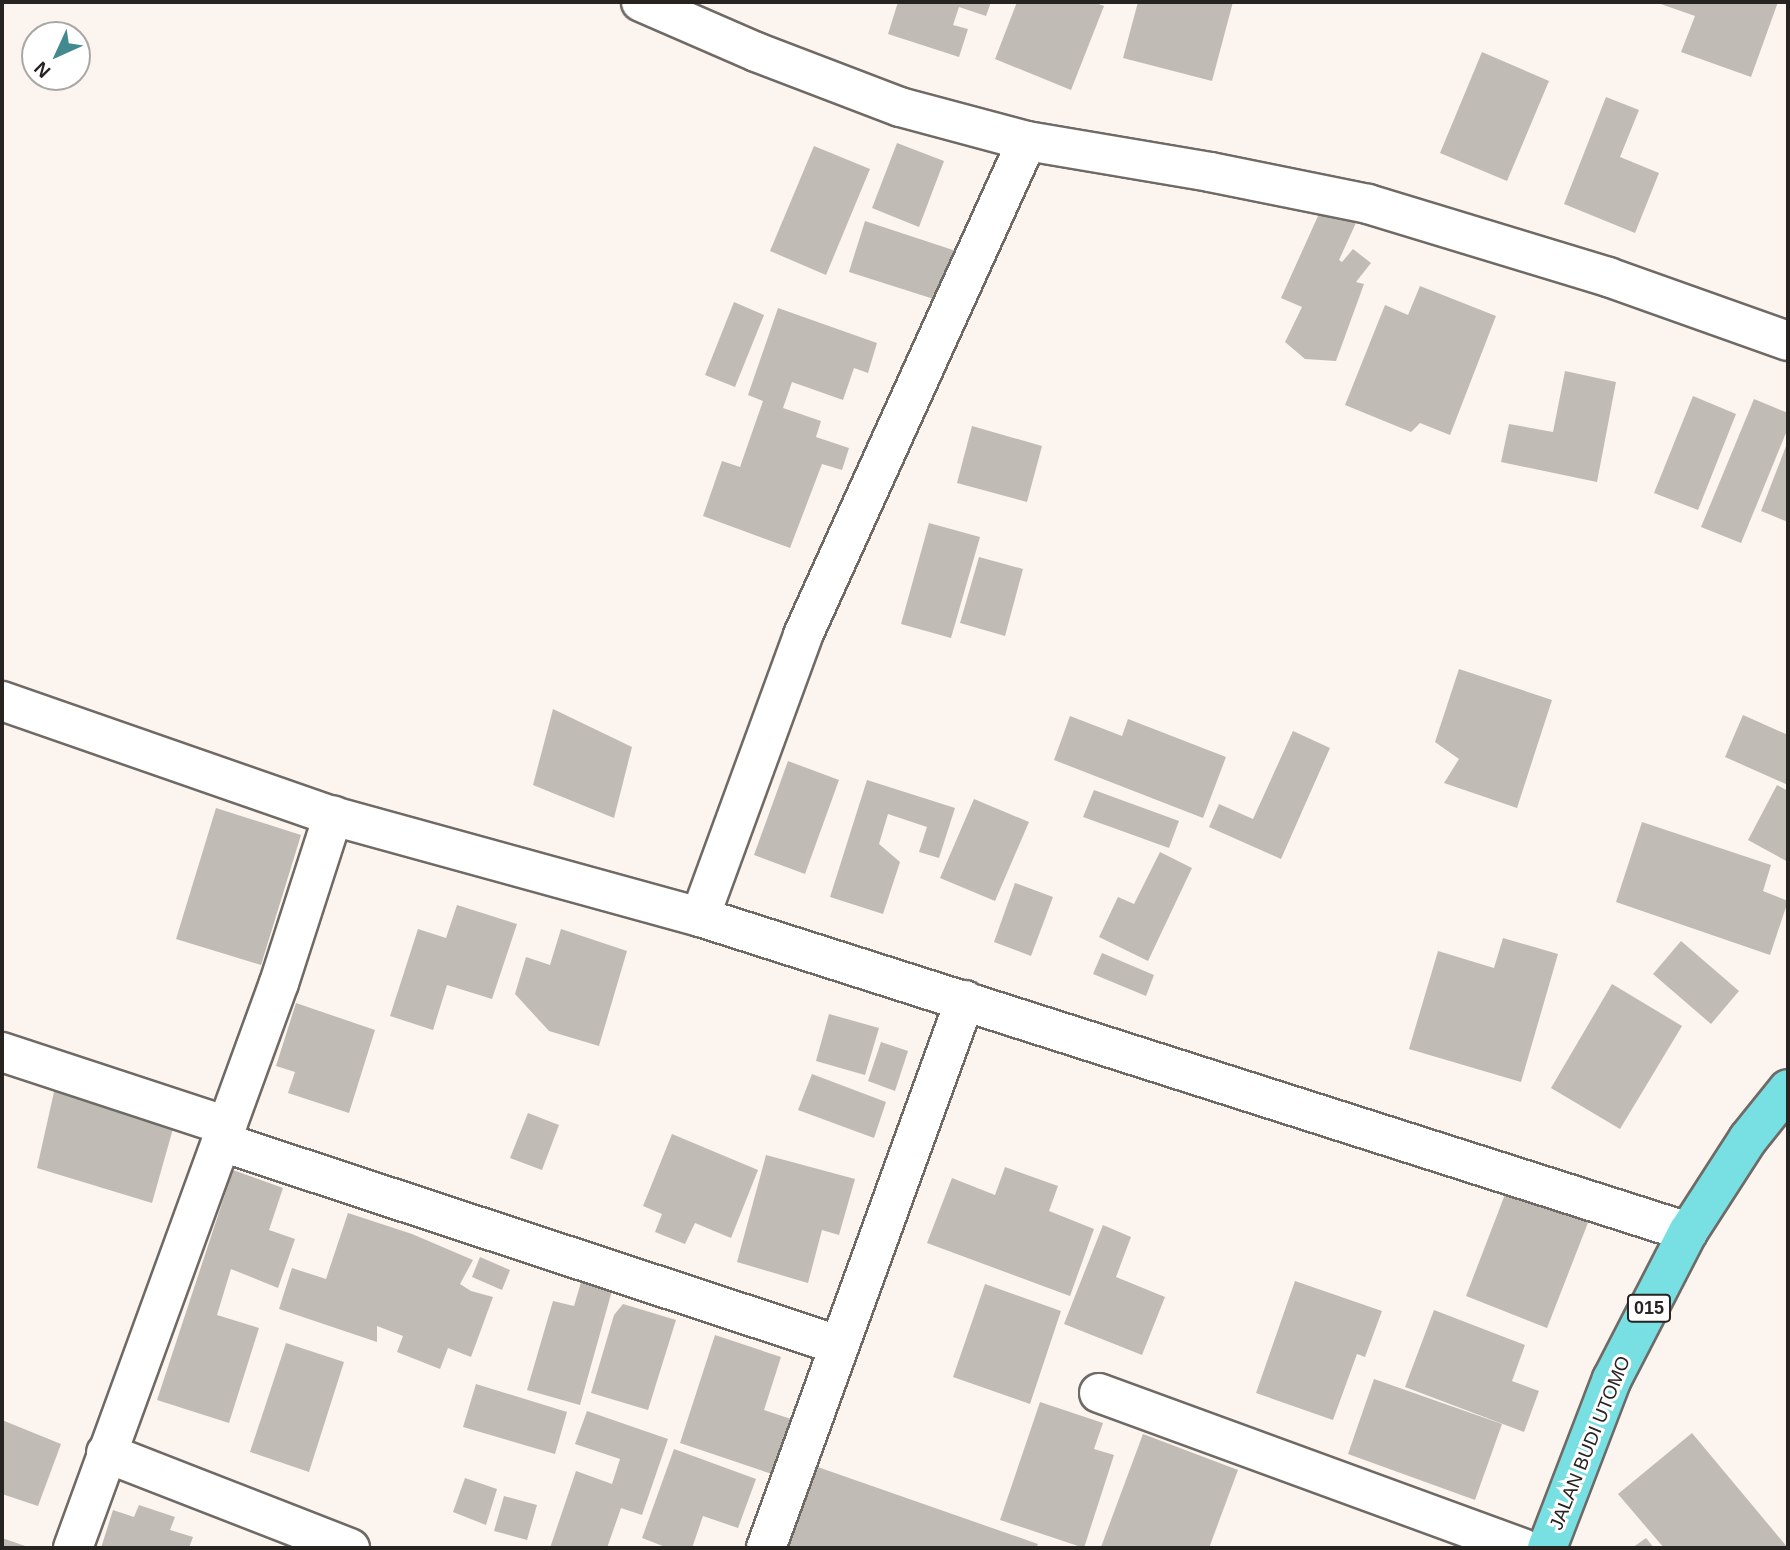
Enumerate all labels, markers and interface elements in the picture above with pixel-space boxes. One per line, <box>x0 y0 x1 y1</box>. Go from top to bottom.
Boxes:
north arrow <box>21 21 91 91</box>
text: N <box>30 58 54 82</box>
road number: 015 <box>1626 1294 1672 1322</box>
street label: JALAN BUDI UTOMO <box>1545 1353 1635 1533</box>

